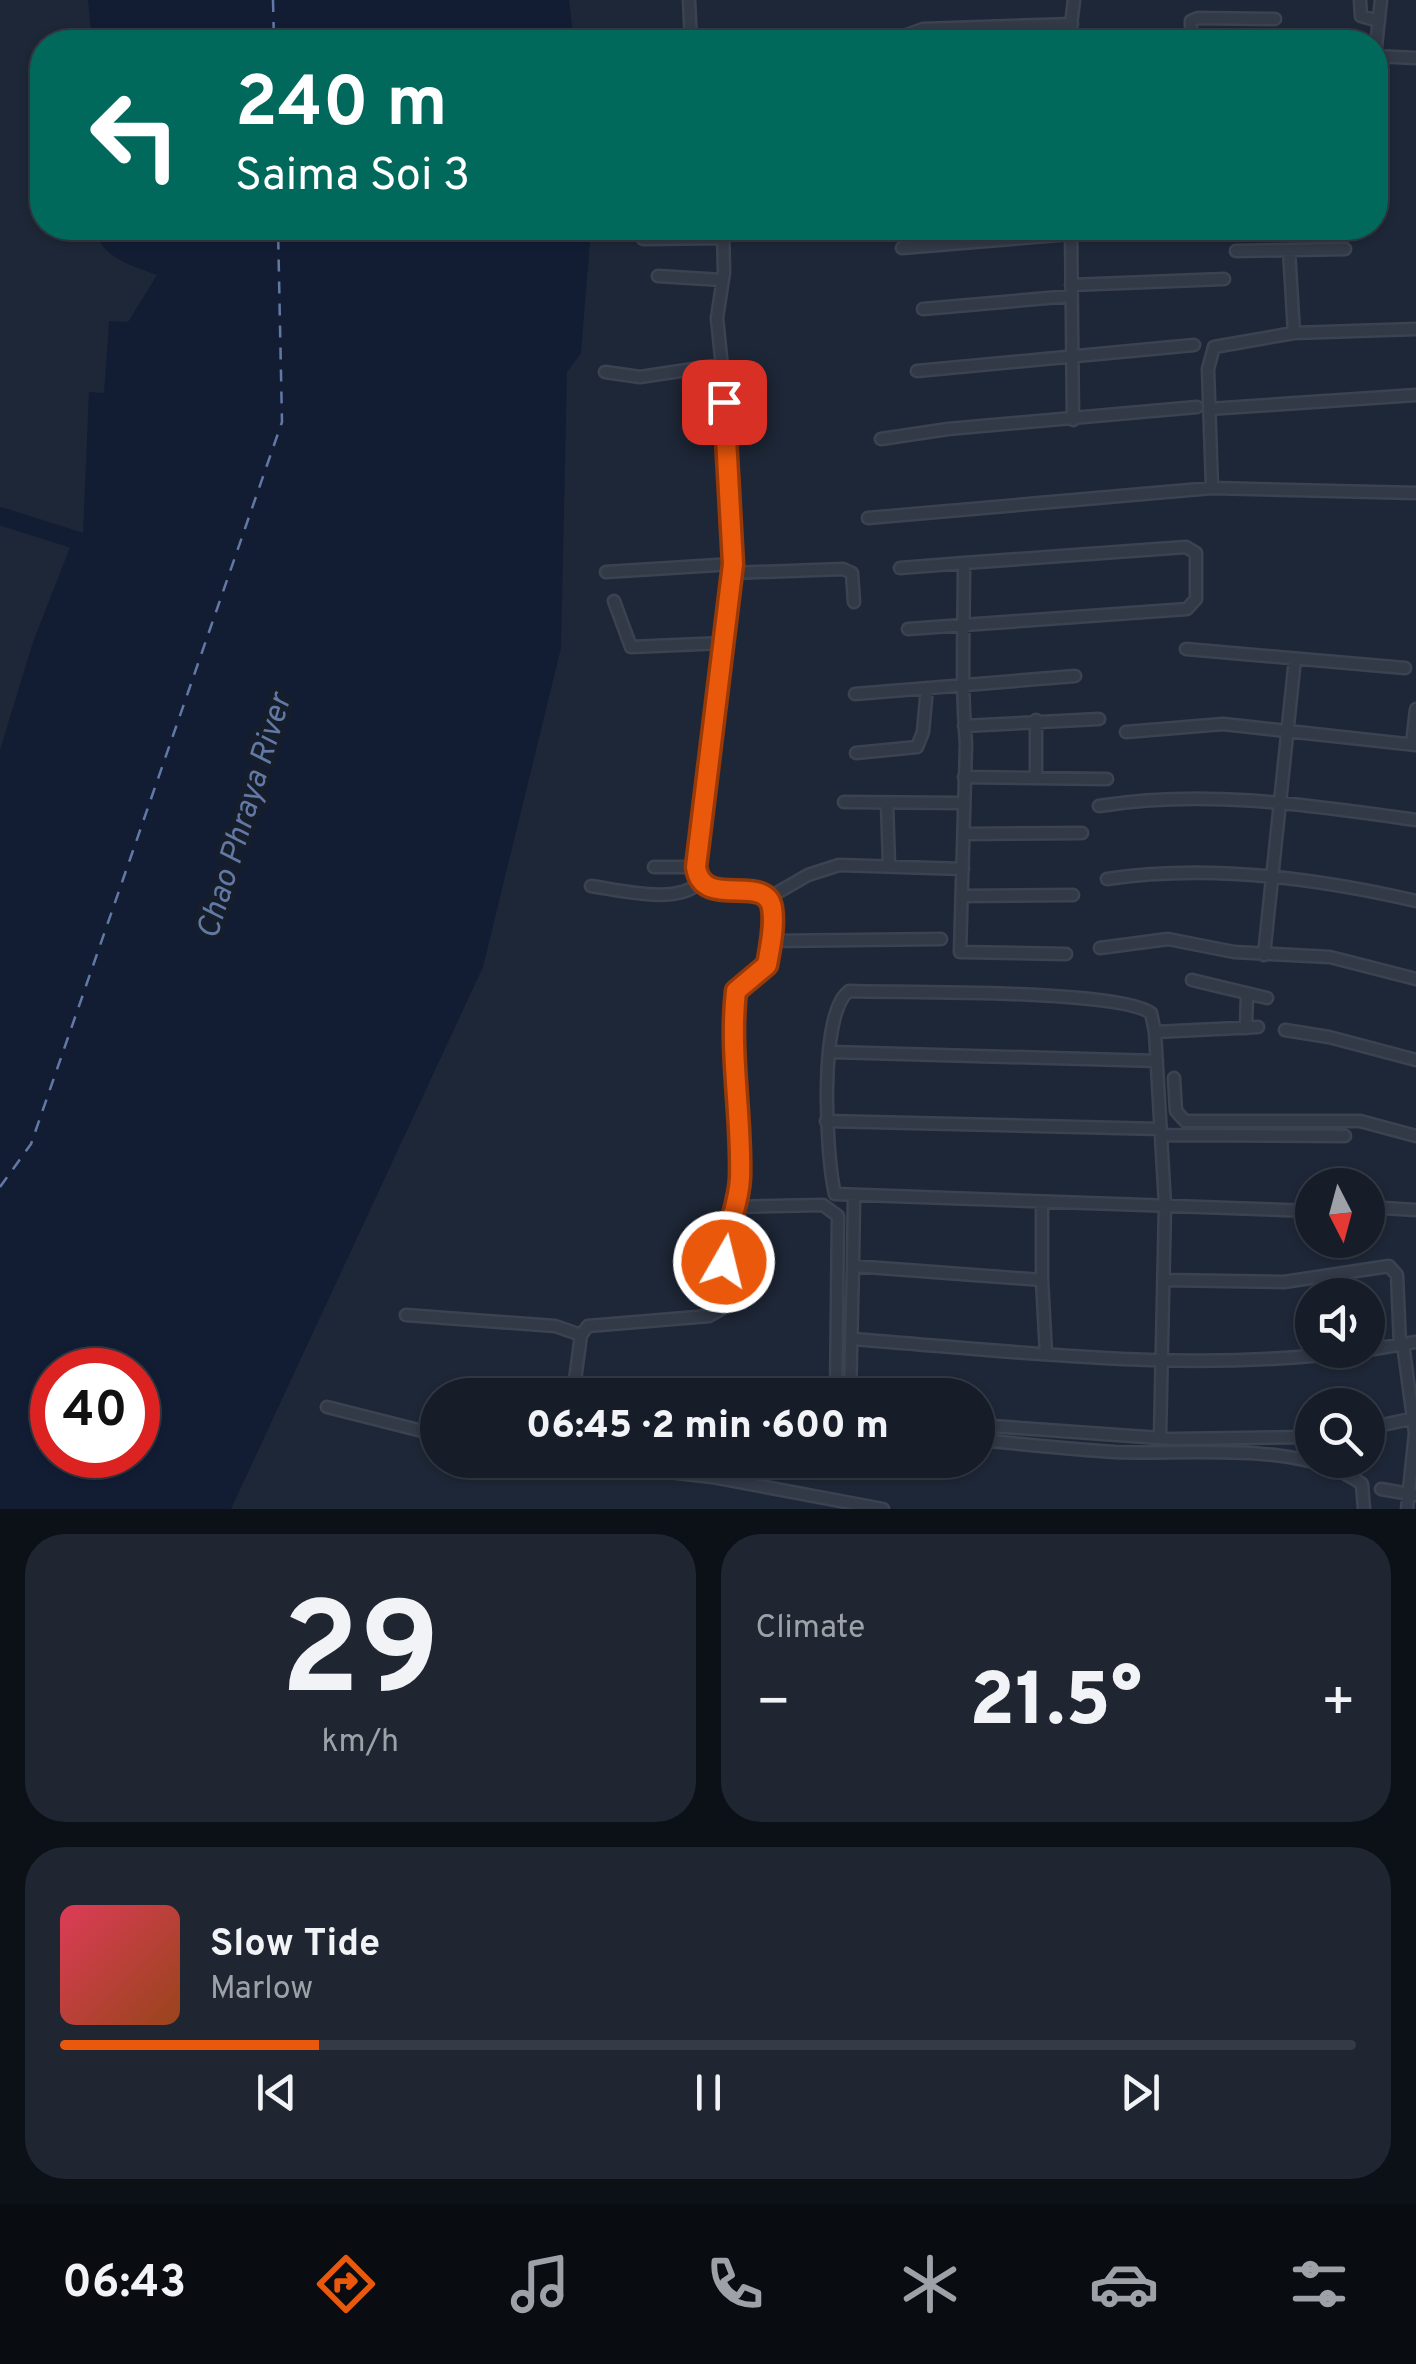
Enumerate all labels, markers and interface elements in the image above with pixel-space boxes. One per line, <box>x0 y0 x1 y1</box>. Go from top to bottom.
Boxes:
text: 240 m <box>235 62 448 151</box>
icon: left <box>70 70 200 200</box>
text: Saima Soi 3 <box>235 149 470 206</box>
pin <box>682 360 767 445</box>
icon: arrive <box>697 375 752 430</box>
water label: Chao Phraya River <box>190 687 303 944</box>
north arrow <box>1295 1168 1385 1258</box>
map controls <box>1295 1168 1385 1478</box>
position arrow <box>672 1210 776 1314</box>
button: sound <box>1295 1278 1385 1368</box>
speed limit sign: 40 <box>30 1348 160 1478</box>
button: search <box>1295 1388 1385 1478</box>
text: 06:45 · 2 min · 600 m <box>526 1403 889 1452</box>
text: 29 <box>281 1575 440 1740</box>
text: Climate <box>756 1609 865 1649</box>
text: 21.5° <box>969 1657 1142 1752</box>
text: − <box>756 1670 791 1740</box>
text: + <box>1321 1670 1356 1740</box>
text: km/h <box>321 1723 399 1763</box>
text: Slow Tide <box>210 1921 380 1970</box>
text: Marlow <box>210 1970 313 2010</box>
icon: previous <box>249 2065 304 2120</box>
icon: pause <box>681 2065 736 2120</box>
icon: next <box>1113 2065 1168 2120</box>
icon: directions <box>311 2249 381 2319</box>
icon: music <box>505 2249 575 2319</box>
icon: phone <box>700 2249 770 2319</box>
icon: climate <box>895 2249 965 2319</box>
icon: car <box>1089 2249 1159 2319</box>
icon: filters <box>1284 2249 1354 2319</box>
text: 06:43 <box>62 2256 186 2313</box>

